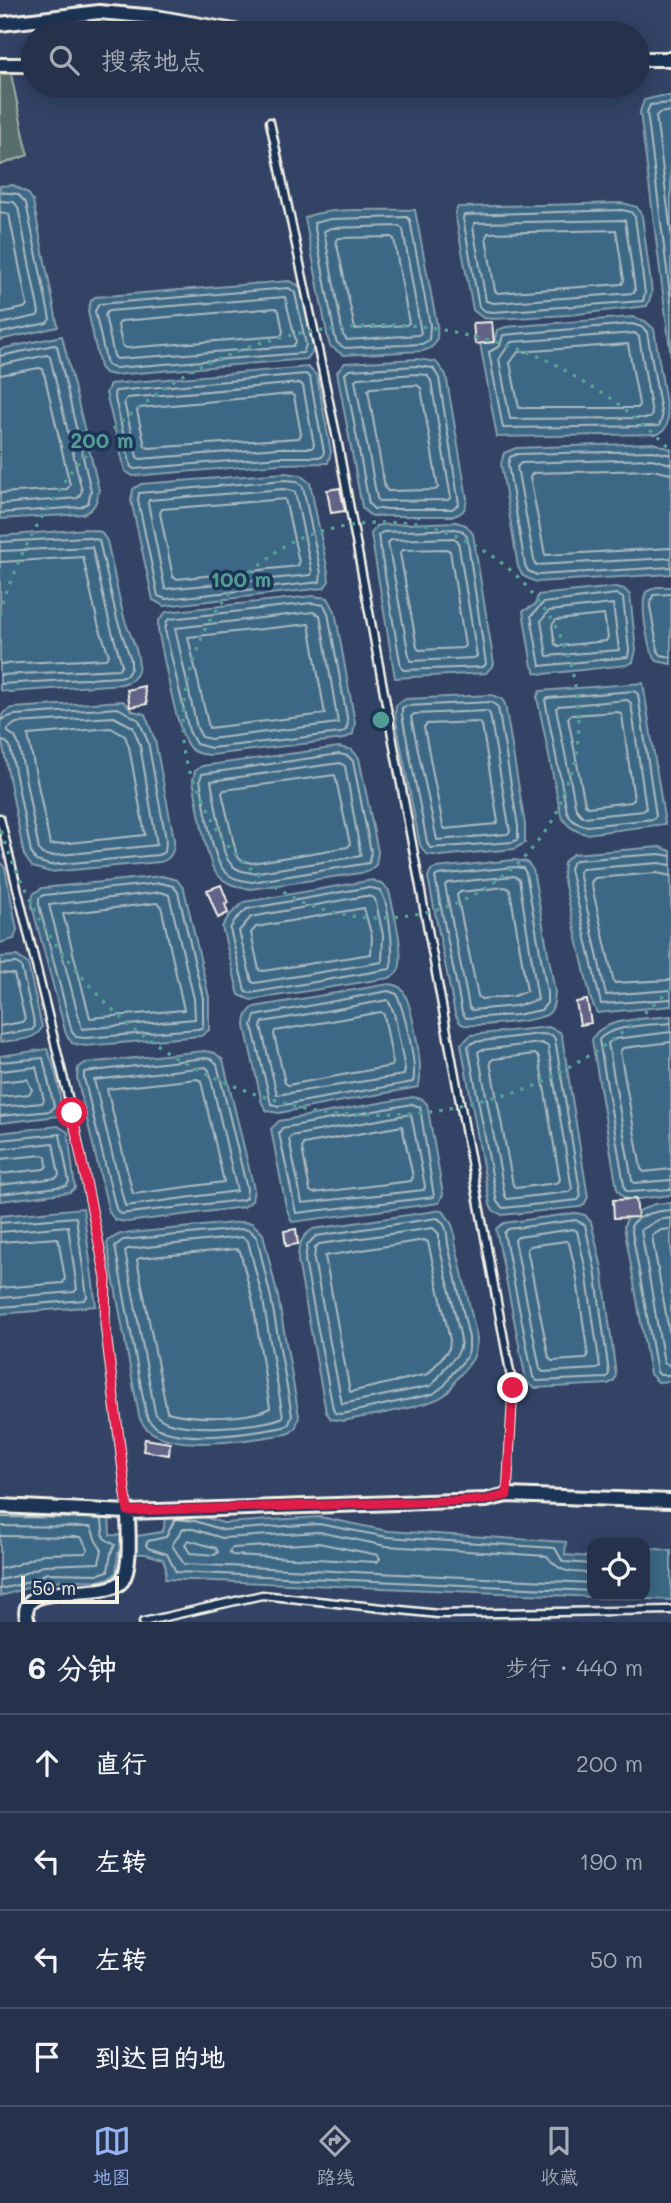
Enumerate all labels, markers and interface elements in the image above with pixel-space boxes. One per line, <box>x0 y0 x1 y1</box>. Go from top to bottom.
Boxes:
search box <box>21 21 650 98</box>
icon: search <box>45 41 83 79</box>
text: 搜索地点 <box>101 43 205 77</box>
text: 200 m <box>71 426 133 453</box>
text: 100 m <box>211 565 271 592</box>
centre of rings <box>369 708 393 732</box>
route start <box>56 1097 87 1128</box>
route end <box>497 1372 528 1403</box>
map controls <box>587 1538 650 1601</box>
button: locate <box>587 1538 650 1601</box>
scale bar <box>21 1573 119 1605</box>
text: 50 m <box>32 1575 76 1600</box>
text: 6 分钟 <box>28 1647 117 1687</box>
text: 步行 · 440 m <box>505 1652 643 1682</box>
icon: ahead <box>28 1744 66 1782</box>
text: 直行 <box>95 1746 147 1780</box>
text: 200 m <box>576 1748 643 1778</box>
icon: left <box>28 1842 66 1880</box>
text: 左转 <box>95 1844 147 1878</box>
text: 190 m <box>579 1846 643 1876</box>
icon: left <box>28 1940 66 1978</box>
text: 左转 <box>95 1942 147 1976</box>
text: 50 m <box>590 1944 643 1974</box>
icon: arrive <box>28 2038 66 2076</box>
text: 到达目的地 <box>95 2040 225 2074</box>
tab: 地图 <box>93 2122 131 2189</box>
tab: 路线 <box>316 2122 354 2189</box>
tab: 收藏 <box>540 2122 578 2189</box>

